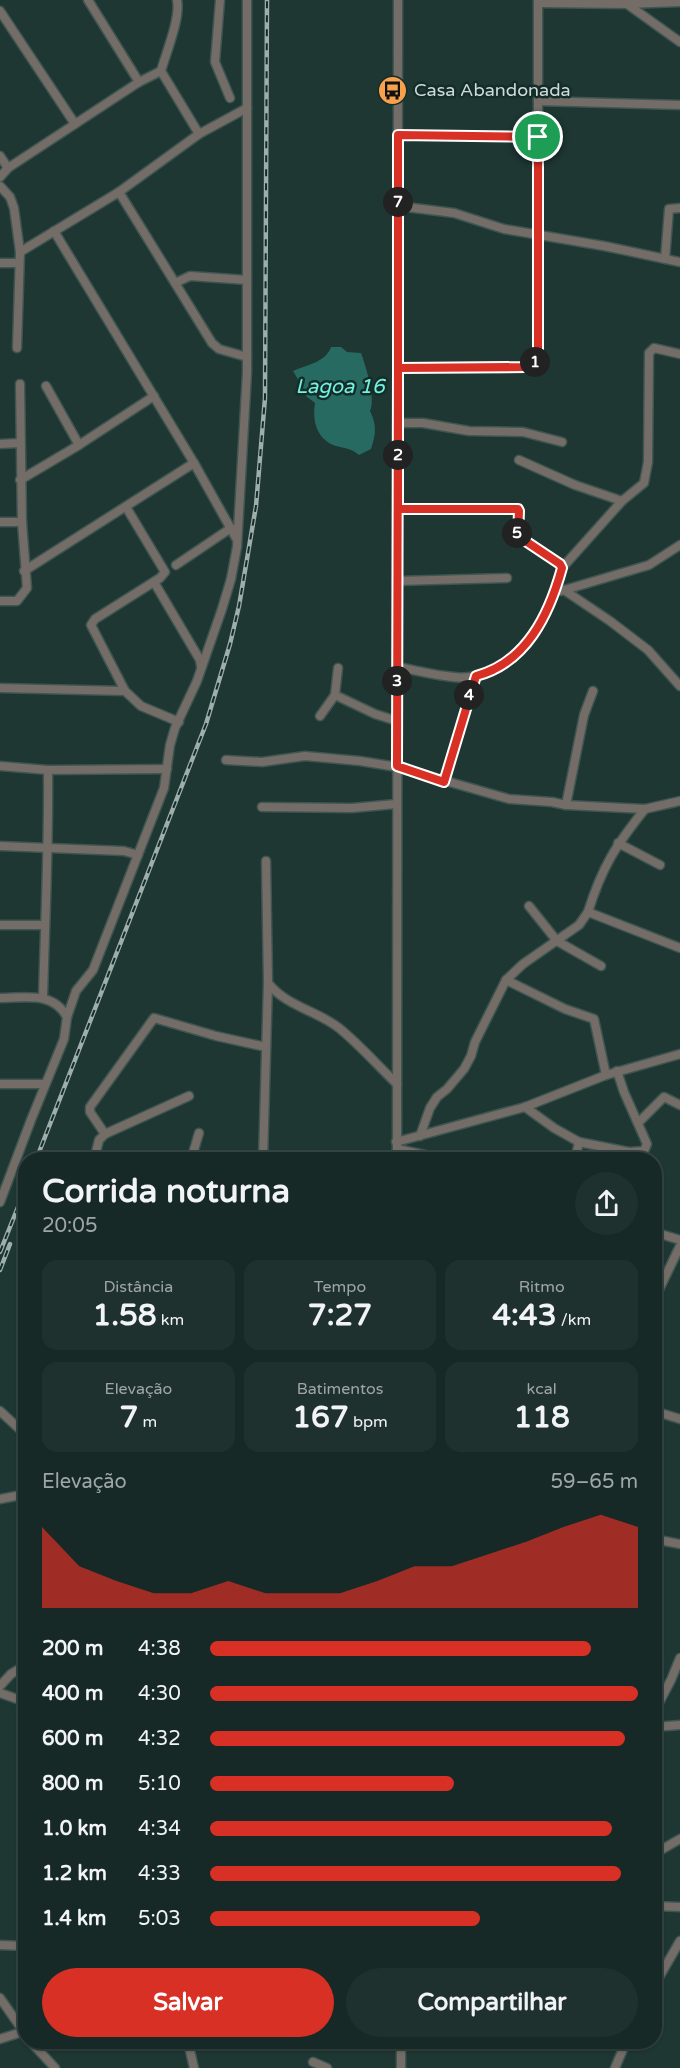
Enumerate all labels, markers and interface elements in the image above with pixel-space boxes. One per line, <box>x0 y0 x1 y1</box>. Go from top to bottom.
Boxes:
bus stop icon: Casa Abandonada <box>377 74 409 106</box>
place label: Casa Abandonada <box>414 79 571 101</box>
pin <box>512 111 563 162</box>
icon: arrive <box>521 120 554 153</box>
pin: 7 <box>383 187 413 217</box>
text: 7 <box>393 192 403 212</box>
pin: 1 <box>520 347 550 377</box>
text: 1 <box>530 352 540 372</box>
water label: Lagoa 16 <box>295 375 387 399</box>
pin: 2 <box>383 440 413 470</box>
text: 2 <box>393 445 403 465</box>
pin: 5 <box>502 518 532 548</box>
text: 5 <box>512 523 522 543</box>
pin: 3 <box>382 666 412 696</box>
text: 3 <box>392 671 402 691</box>
pin: 4 <box>454 680 484 710</box>
text: 4 <box>464 685 474 705</box>
text: Corrida noturna <box>42 1172 290 1211</box>
button: share <box>575 1172 638 1235</box>
text: 20:05 <box>42 1214 97 1238</box>
text: Distância <box>103 1277 173 1297</box>
text: Tempo <box>314 1277 366 1297</box>
text: Ritmo <box>519 1277 565 1297</box>
text: 1.58 <box>92 1297 157 1334</box>
text: 7:27 <box>308 1297 372 1334</box>
text: 4:43 <box>492 1297 557 1334</box>
text: km <box>157 1310 184 1330</box>
text: /km <box>557 1310 591 1330</box>
text: Elevação <box>104 1379 172 1399</box>
text: Batimentos <box>297 1379 383 1399</box>
text: kcal <box>527 1379 557 1399</box>
text: 7 <box>119 1399 138 1436</box>
text: 167 <box>292 1399 349 1436</box>
text: 118 <box>513 1399 570 1436</box>
text: m <box>138 1412 157 1432</box>
text: bpm <box>349 1412 388 1432</box>
text: Elevação <box>42 1470 127 1494</box>
text: 59–65 m <box>551 1470 638 1494</box>
text: 200 m <box>42 1637 103 1661</box>
text: 4:38 <box>138 1637 181 1661</box>
text: 400 m <box>42 1682 103 1706</box>
text: 4:30 <box>138 1682 181 1706</box>
text: 600 m <box>42 1727 103 1751</box>
text: 4:32 <box>138 1727 181 1751</box>
text: 800 m <box>42 1772 103 1796</box>
text: 5:10 <box>138 1772 181 1796</box>
text: 1.0 km <box>42 1817 107 1841</box>
text: 4:34 <box>138 1817 181 1841</box>
text: 1.2 km <box>42 1862 107 1886</box>
text: 4:33 <box>138 1862 181 1886</box>
text: 1.4 km <box>42 1907 106 1931</box>
text: 5:03 <box>138 1907 181 1931</box>
button: Salvar <box>42 1968 334 2037</box>
button: Compartilhar <box>346 1968 638 2037</box>

